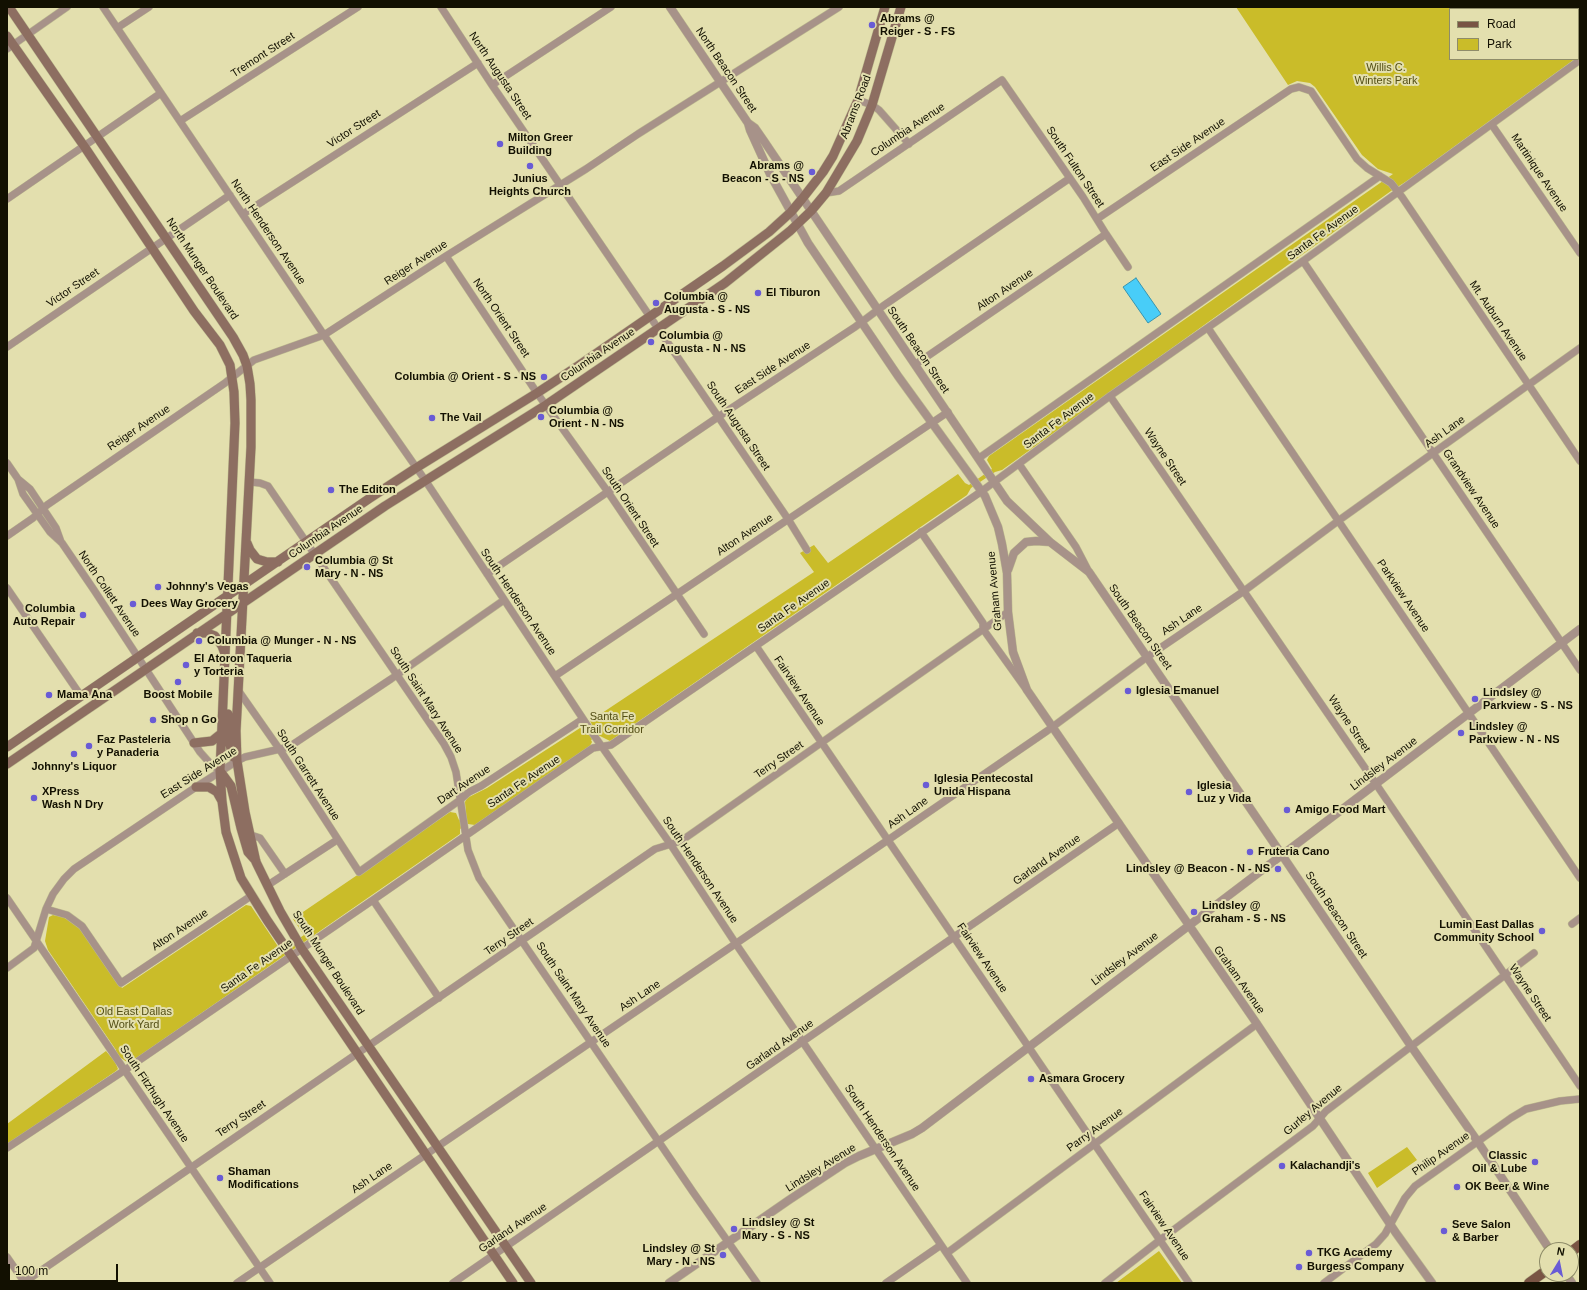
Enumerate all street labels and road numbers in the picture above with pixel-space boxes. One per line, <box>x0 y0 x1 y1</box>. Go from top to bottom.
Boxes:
street label: North Beacon Street <box>693 25 759 115</box>
street label: Tremont Street <box>229 30 297 80</box>
street label: North Augusta Street <box>466 30 534 122</box>
street label: Abrams Road <box>838 73 874 141</box>
street label: Columbia Avenue <box>868 100 948 160</box>
street label: Victor Street <box>325 107 383 151</box>
street label: East Side Avenue <box>1148 115 1228 175</box>
street label: South Fulton Street <box>1043 124 1107 210</box>
street label: Martinique Avenue <box>1508 131 1570 215</box>
street label: North Henderson Avenue <box>228 177 308 287</box>
street label: Santa Fe Avenue <box>1285 203 1361 263</box>
street label: North Munger Boulevard <box>163 216 241 322</box>
street label: Reiger Avenue <box>382 238 450 288</box>
street label: Victor Street <box>44 266 102 310</box>
street label: Alton Avenue <box>974 266 1036 314</box>
street label: North Orient Street <box>470 276 532 360</box>
street label: Mt. Auburn Avenue <box>1466 278 1530 364</box>
street label: South Beacon Street <box>884 304 952 396</box>
street label: Columbia Avenue <box>558 325 638 385</box>
street label: East Side Avenue <box>733 339 813 397</box>
street label: South Augusta Street <box>703 379 773 473</box>
street label: Santa Fe Avenue <box>1021 390 1097 452</box>
street label: Reiger Avenue <box>105 402 173 454</box>
street label: Ash Lane <box>1422 413 1468 451</box>
street label: Wayne Street <box>1141 426 1189 488</box>
street label: Grandview Avenue <box>1440 447 1502 531</box>
street label: South Orient Street <box>598 464 662 550</box>
street label: Columbia Avenue <box>286 502 366 562</box>
street label: Alton Avenue <box>714 511 776 559</box>
street label: South Henderson Avenue <box>477 546 559 658</box>
street label: North Collett Avenue <box>75 548 143 640</box>
street label: Graham Avenue <box>985 551 1005 631</box>
street label: Parkview Avenue <box>1374 557 1432 635</box>
street label: Santa Fe Avenue <box>755 576 833 636</box>
street label: South Beacon Street <box>1105 582 1175 672</box>
street label: Ash Lane <box>1159 602 1205 638</box>
street label: South Saint Mary Avenue <box>387 644 465 756</box>
street label: Fairview Avenue <box>771 654 827 728</box>
street label: Wayne Street <box>1325 693 1373 755</box>
street label: South Garrett Avenue <box>274 727 342 823</box>
street label: Lindsley Avenue <box>1348 734 1420 794</box>
street label: Terry Street <box>752 738 806 782</box>
street label: East Side Avenue <box>159 744 239 802</box>
street label: Santa Fe Avenue <box>485 753 563 811</box>
street label: Dart Avenue <box>435 762 493 808</box>
street label: Ash Lane <box>885 794 931 832</box>
street label: South Henderson Avenue <box>659 814 741 926</box>
street label: Garland Avenue <box>1011 832 1083 888</box>
street label: South Beacon Street <box>1302 869 1370 961</box>
street label: Alton Avenue <box>149 906 211 954</box>
street label: South Munger Boulevard <box>289 908 367 1018</box>
street label: Terry Street <box>482 915 536 959</box>
street label: Fairview Avenue <box>954 921 1010 995</box>
street label: Lindsley Avenue <box>1089 929 1161 989</box>
street label: Santa Fe Avenue <box>218 936 296 996</box>
street label: South Saint Mary Avenue <box>533 940 613 1050</box>
street label: Graham Avenue <box>1211 943 1267 1017</box>
street label: Wayne Street <box>1506 962 1554 1024</box>
street label: Ash Lane <box>617 978 663 1014</box>
street label: Garland Avenue <box>744 1017 816 1073</box>
street label: South Fitzhugh Avenue <box>117 1043 191 1145</box>
street label: South Henderson Avenue <box>841 1082 923 1194</box>
street label: Gurley Avenue <box>1281 1082 1345 1138</box>
street label: Terry Street <box>214 1098 268 1140</box>
street label: Parry Avenue <box>1064 1105 1126 1155</box>
street label: Philip Avenue <box>1410 1129 1472 1179</box>
street label: Lindsley Avenue <box>783 1141 859 1195</box>
street label: Ash Lane <box>349 1160 395 1196</box>
street label: Fairview Avenue <box>1136 1189 1192 1263</box>
street label: Garland Avenue <box>476 1200 550 1256</box>

